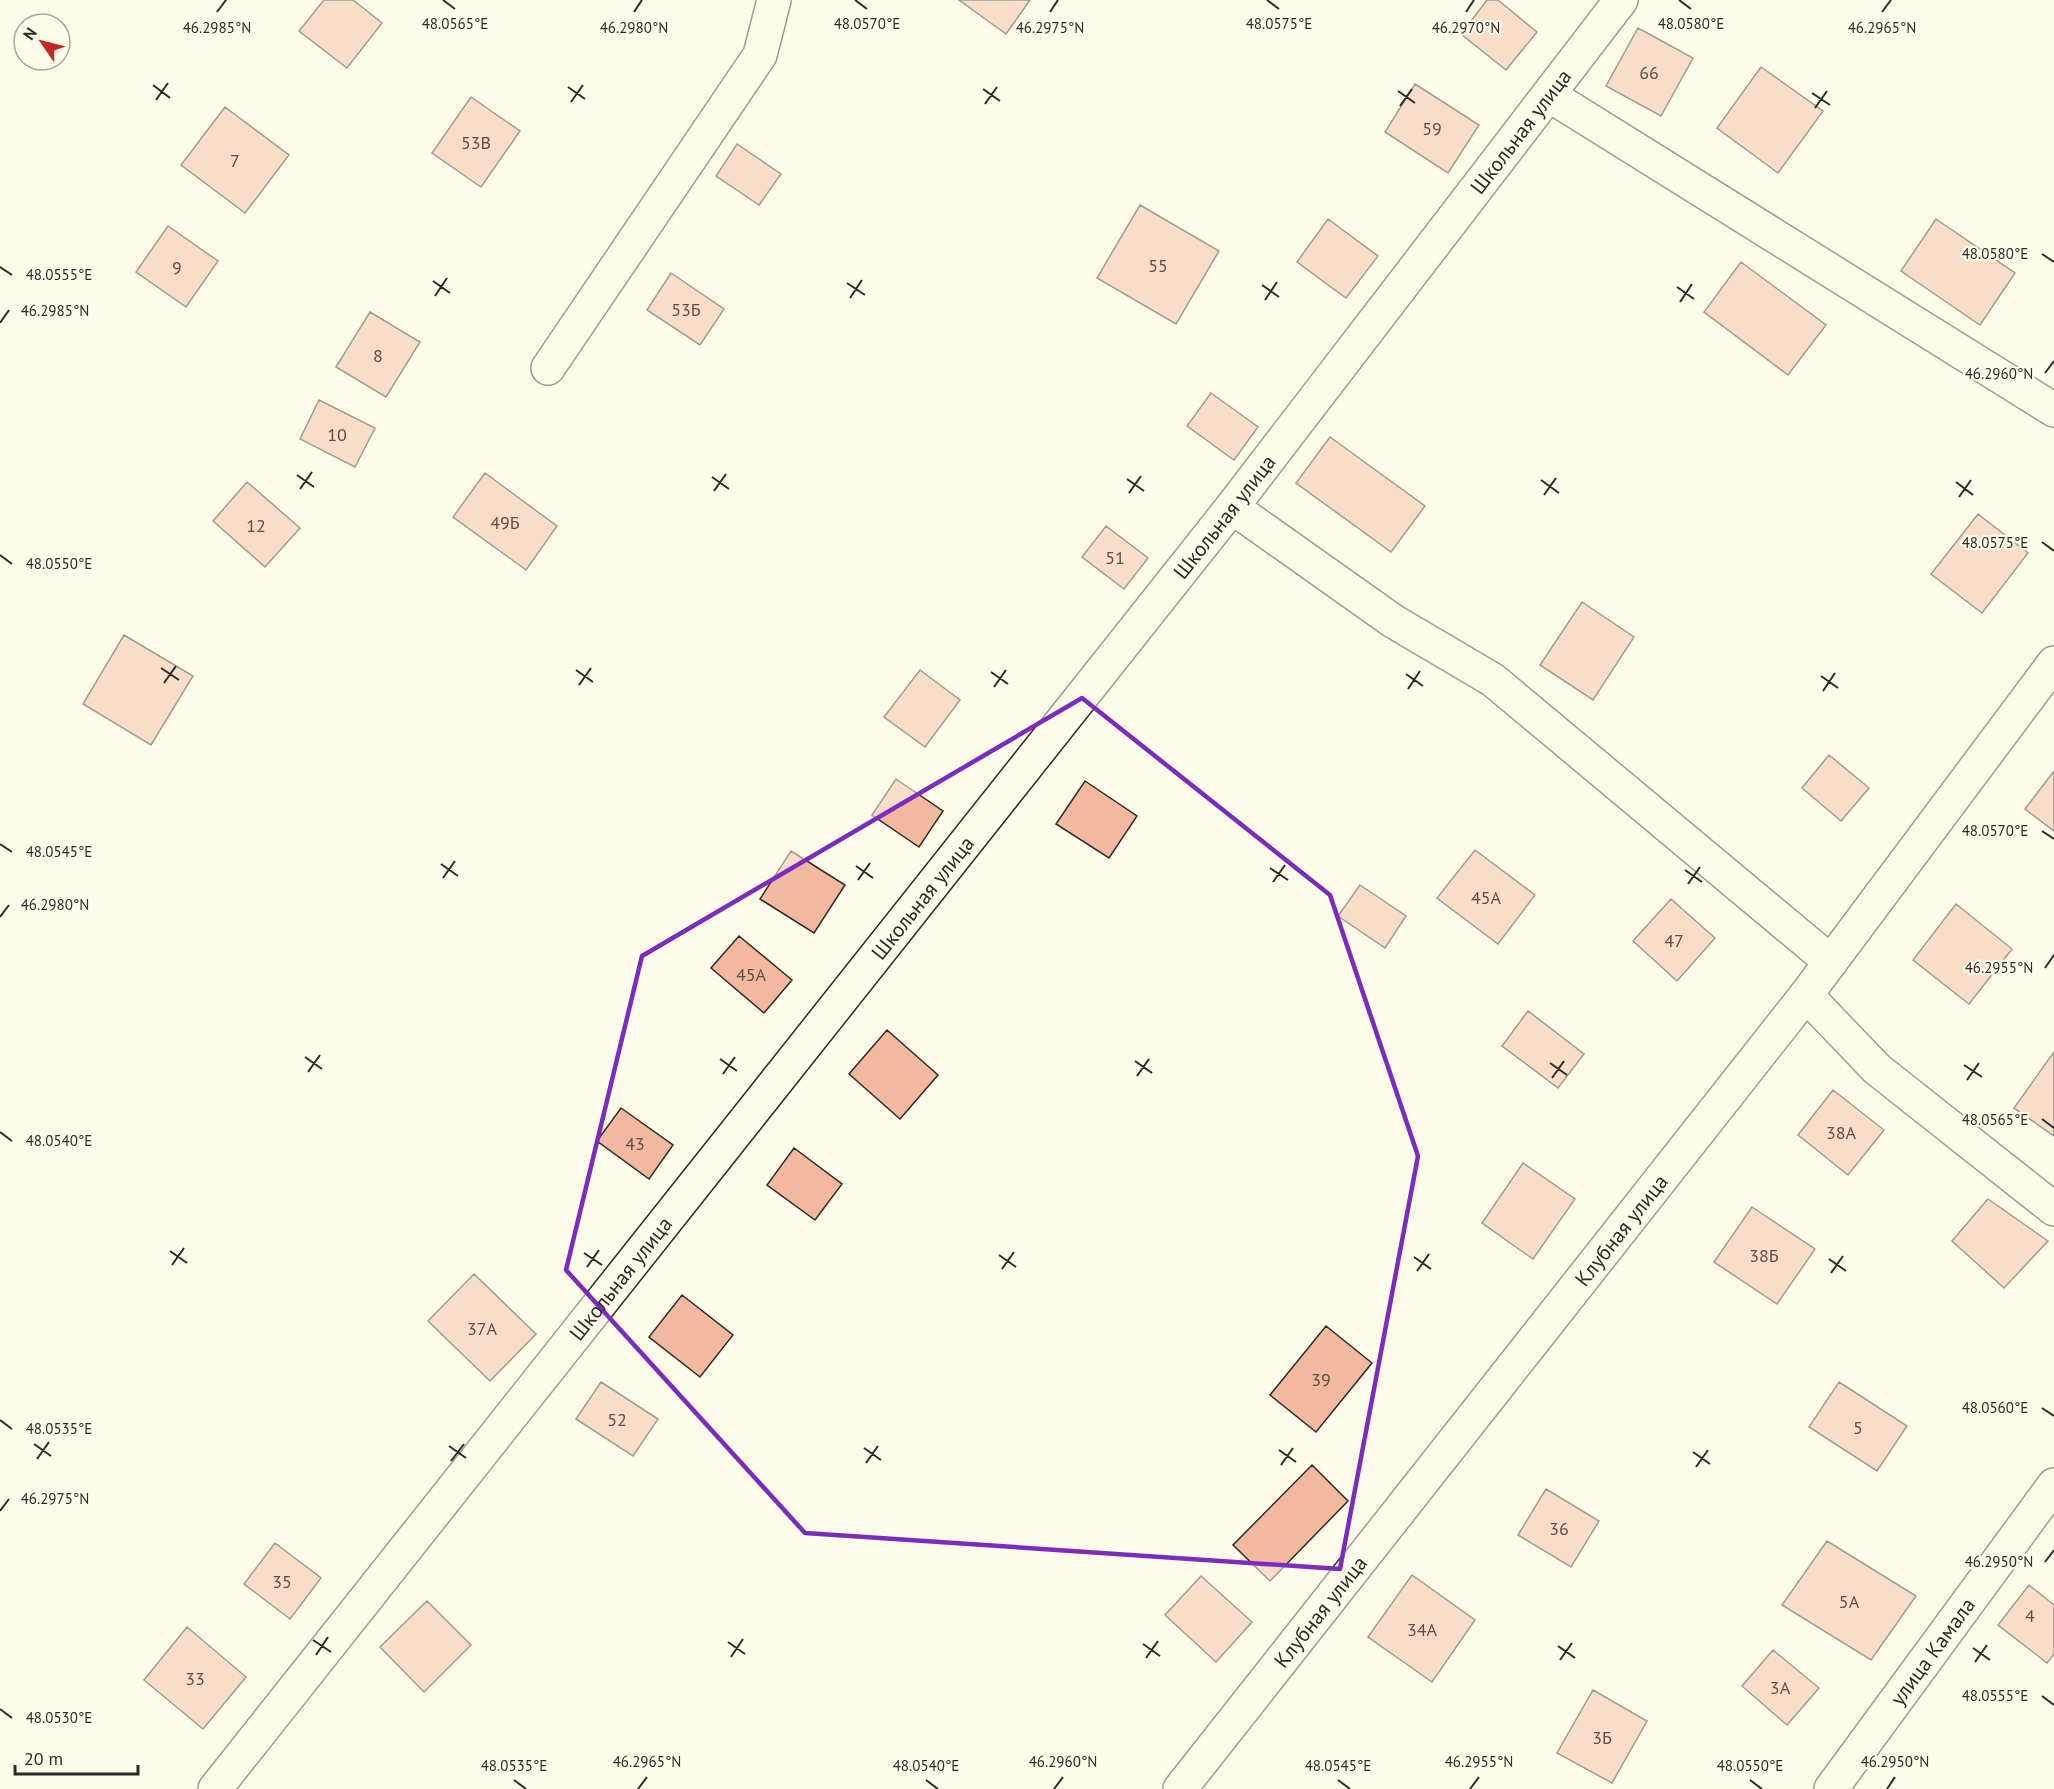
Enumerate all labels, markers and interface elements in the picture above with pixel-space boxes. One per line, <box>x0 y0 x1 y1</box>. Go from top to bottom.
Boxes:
north arrow <box>12 12 72 72</box>
text: 48.0565°E <box>422 14 488 33</box>
text: 48.0570°E <box>834 14 900 33</box>
text: 48.0575°E <box>1246 14 1312 33</box>
text: 48.0580°E <box>1658 14 1724 33</box>
text: 46.2985°N <box>183 18 251 37</box>
text: 46.2980°N <box>600 18 668 37</box>
text: 46.2975°N <box>1016 18 1084 37</box>
text: 46.2970°N <box>1432 18 1500 37</box>
text: 46.2965°N <box>1848 18 1916 37</box>
text: N <box>19 23 41 43</box>
house number: 66 <box>1639 61 1659 84</box>
street label: Школьная улица <box>1464 63 1577 199</box>
house number: 59 <box>1422 117 1442 140</box>
house number: 53В <box>461 131 491 154</box>
house number: 7 <box>230 149 240 172</box>
text: 48.0580°E <box>1962 244 2028 263</box>
house number: 55 <box>1148 254 1168 277</box>
house number: 9 <box>172 256 182 279</box>
text: 48.0555°E <box>26 265 92 284</box>
house number: 53Б <box>671 298 701 321</box>
text: 46.2985°N <box>21 301 89 320</box>
house number: 8 <box>373 344 383 367</box>
text: 46.2960°N <box>1965 364 2033 383</box>
house number: 10 <box>327 423 347 446</box>
street label: Школьная улица <box>1167 449 1281 584</box>
house number: 49Б <box>490 511 520 534</box>
house number: 12 <box>246 514 266 537</box>
text: 48.0575°E <box>1962 533 2028 552</box>
house number: 51 <box>1105 546 1125 569</box>
text: 48.0550°E <box>26 554 92 573</box>
text: 48.0570°E <box>1962 821 2028 840</box>
street label: Школьная улица <box>865 830 980 965</box>
text: 48.0545°E <box>26 842 92 861</box>
house number: 45А <box>1471 886 1502 909</box>
text: 46.2980°N <box>21 895 89 914</box>
house number: 47 <box>1664 929 1684 952</box>
text: 46.2955°N <box>1965 958 2033 977</box>
house number: 45А <box>736 963 767 986</box>
text: 48.0565°E <box>1962 1110 2028 1129</box>
house number: 38А <box>1826 1121 1857 1144</box>
text: 48.0540°E <box>26 1131 92 1150</box>
house number: 43 <box>625 1132 645 1155</box>
street label: Клубная улица <box>1568 1168 1673 1291</box>
street label: Школьная улица <box>563 1211 678 1346</box>
house number: 38Б <box>1749 1244 1779 1267</box>
house number: 37А <box>467 1317 498 1340</box>
house number: 39 <box>1311 1368 1331 1391</box>
text: 48.0560°E <box>1962 1398 2028 1417</box>
house number: 52 <box>607 1408 627 1431</box>
house number: 5 <box>1853 1416 1863 1439</box>
text: 48.0535°E <box>26 1419 92 1438</box>
text: 46.2975°N <box>21 1489 89 1508</box>
house number: 36 <box>1549 1517 1569 1540</box>
street label: Клубная улица <box>1267 1550 1372 1673</box>
text: 46.2950°N <box>1965 1552 2033 1571</box>
house number: 35 <box>272 1570 292 1593</box>
house number: 5А <box>1839 1590 1860 1613</box>
street label: улица Камала <box>1884 1592 1981 1710</box>
house number: 4 <box>2025 1604 2035 1627</box>
house number: 34А <box>1407 1618 1438 1641</box>
house number: 33 <box>185 1667 205 1690</box>
house number: 3А <box>1770 1676 1791 1699</box>
text: 48.0555°E <box>1962 1686 2028 1705</box>
text: 48.0530°E <box>26 1708 92 1727</box>
house number: 3Б <box>1592 1726 1612 1749</box>
scale bar <box>15 1738 138 1776</box>
text: 20 m <box>24 1747 63 1770</box>
text: 46.2965°N <box>613 1752 681 1771</box>
text: 46.2960°N <box>1029 1752 1097 1771</box>
text: 46.2955°N <box>1445 1752 1513 1771</box>
text: 46.2950°N <box>1861 1752 1929 1771</box>
text: 48.0535°E <box>481 1756 547 1775</box>
text: 48.0540°E <box>893 1756 959 1775</box>
text: 48.0545°E <box>1305 1756 1371 1775</box>
text: 48.0550°E <box>1717 1756 1783 1775</box>

